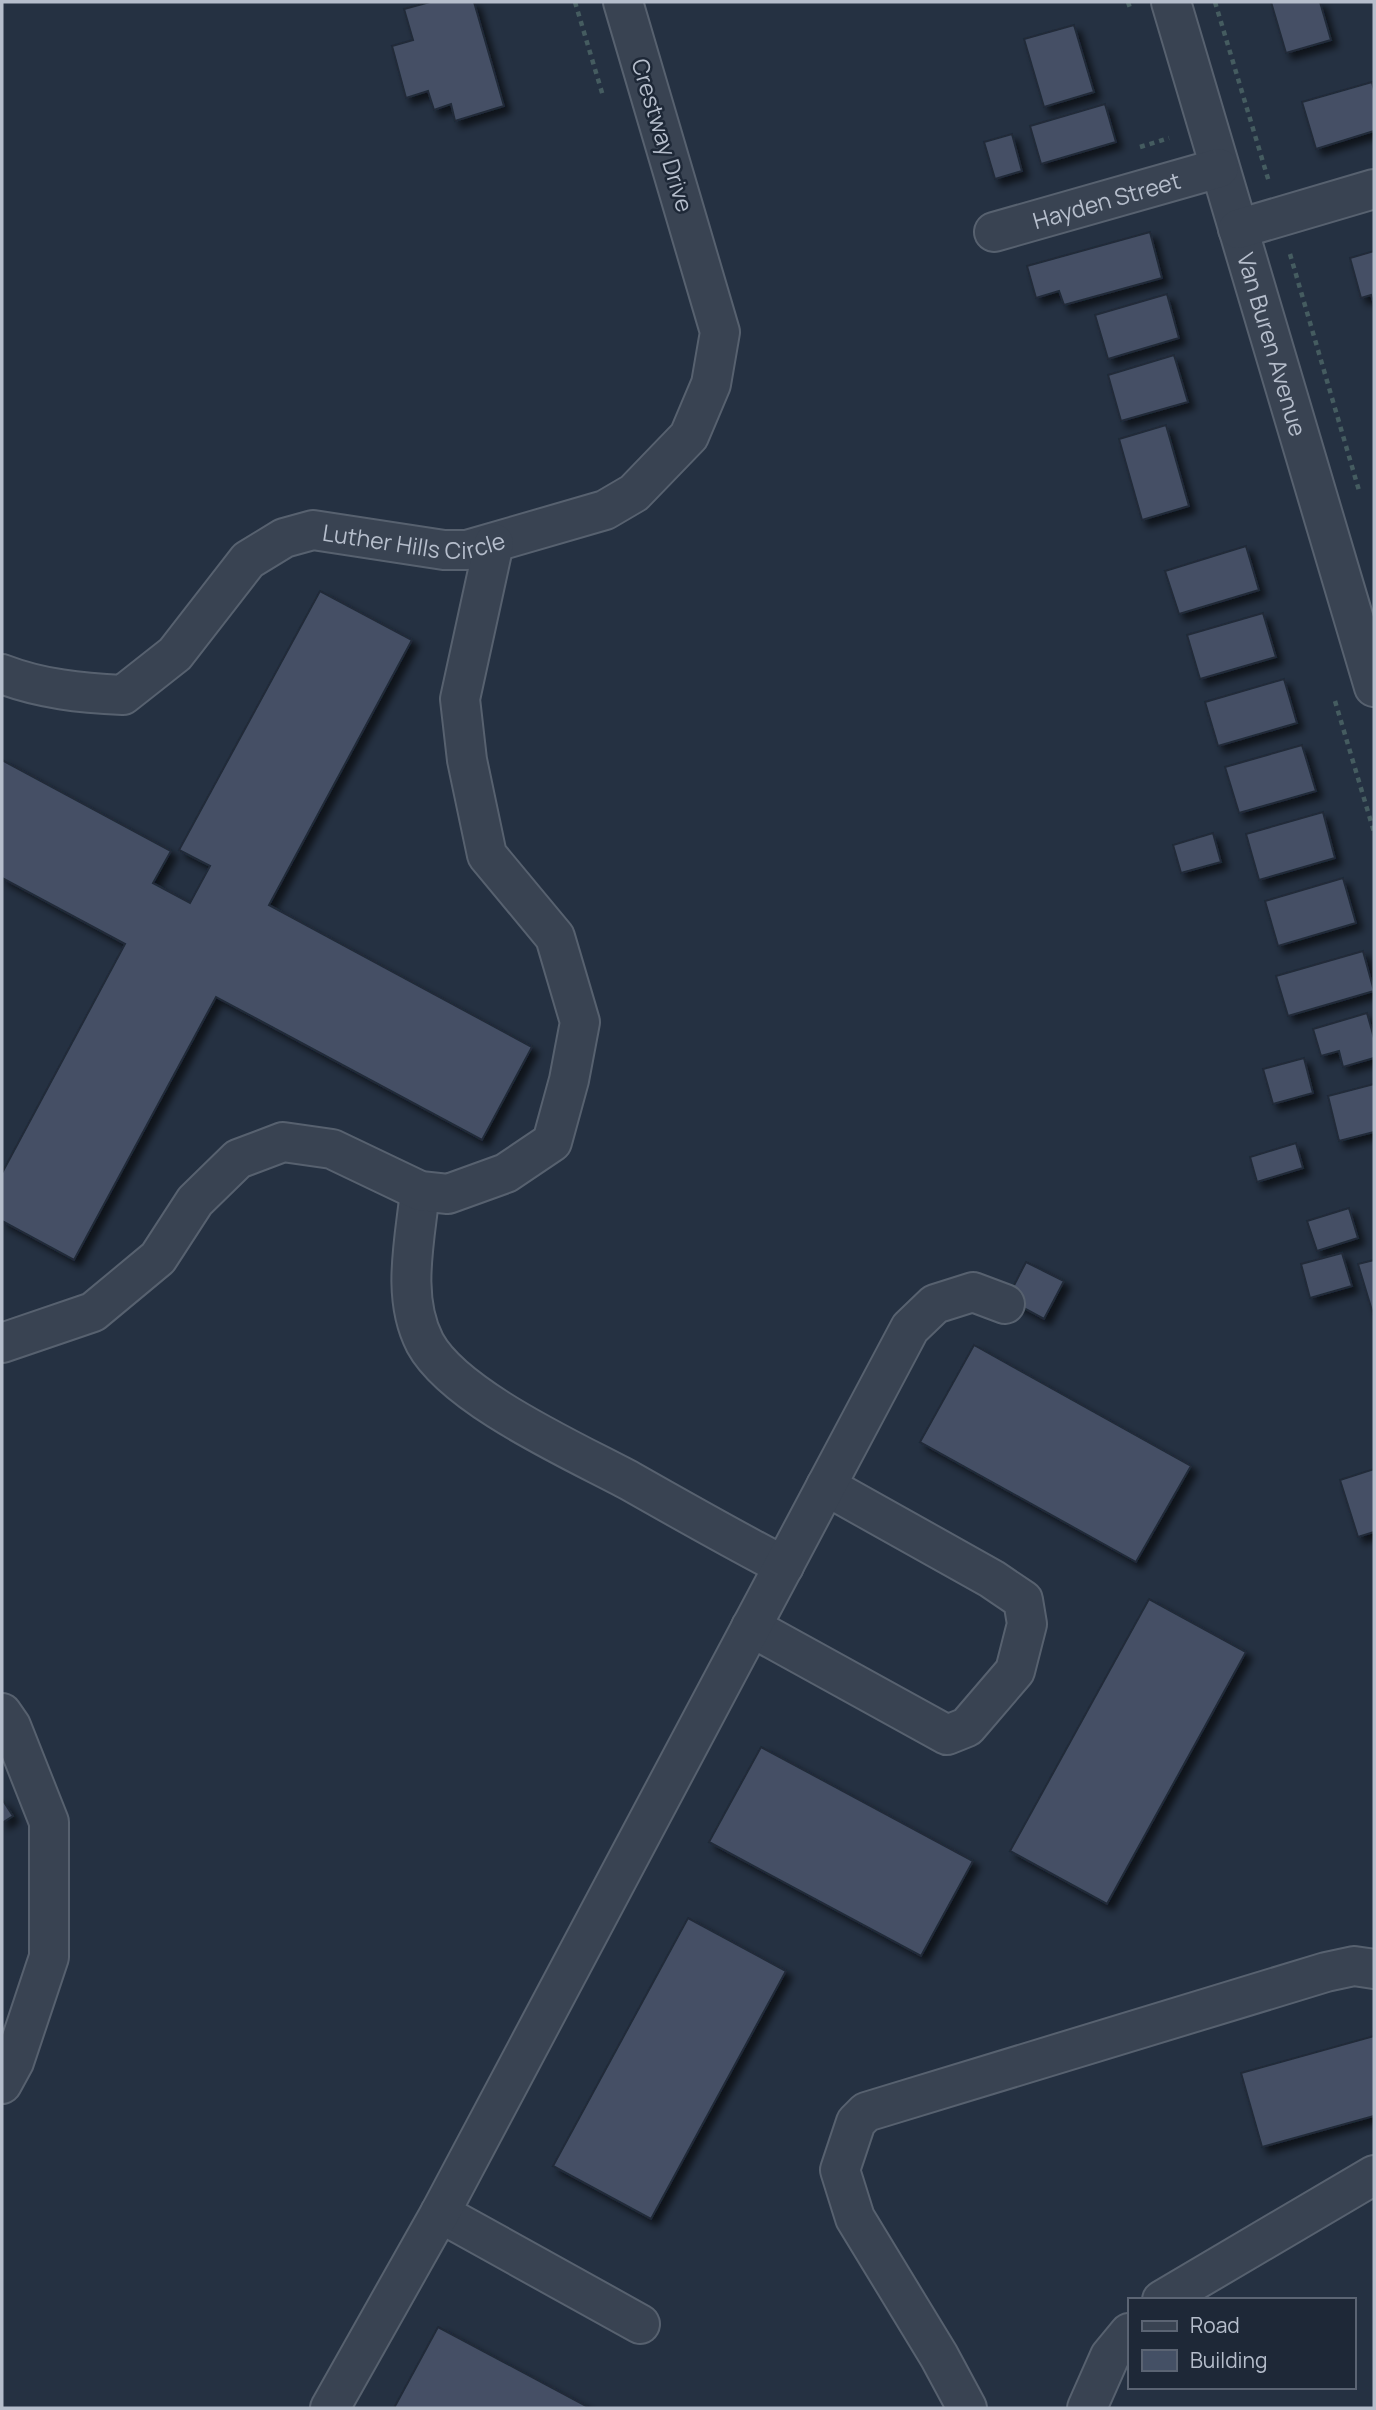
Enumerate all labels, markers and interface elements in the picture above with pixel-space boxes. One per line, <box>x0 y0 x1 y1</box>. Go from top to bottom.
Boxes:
street label: Crestway Drive <box>624 54 702 216</box>
street label: Hayden Street <box>1029 164 1184 236</box>
street label: Van Buren Avenue <box>1230 249 1315 440</box>
street label: Luther Hills Circle <box>320 516 509 566</box>
legend <box>1128 2298 1355 2389</box>
text: Road <box>1190 2311 1240 2339</box>
text: Building <box>1190 2346 1267 2374</box>

